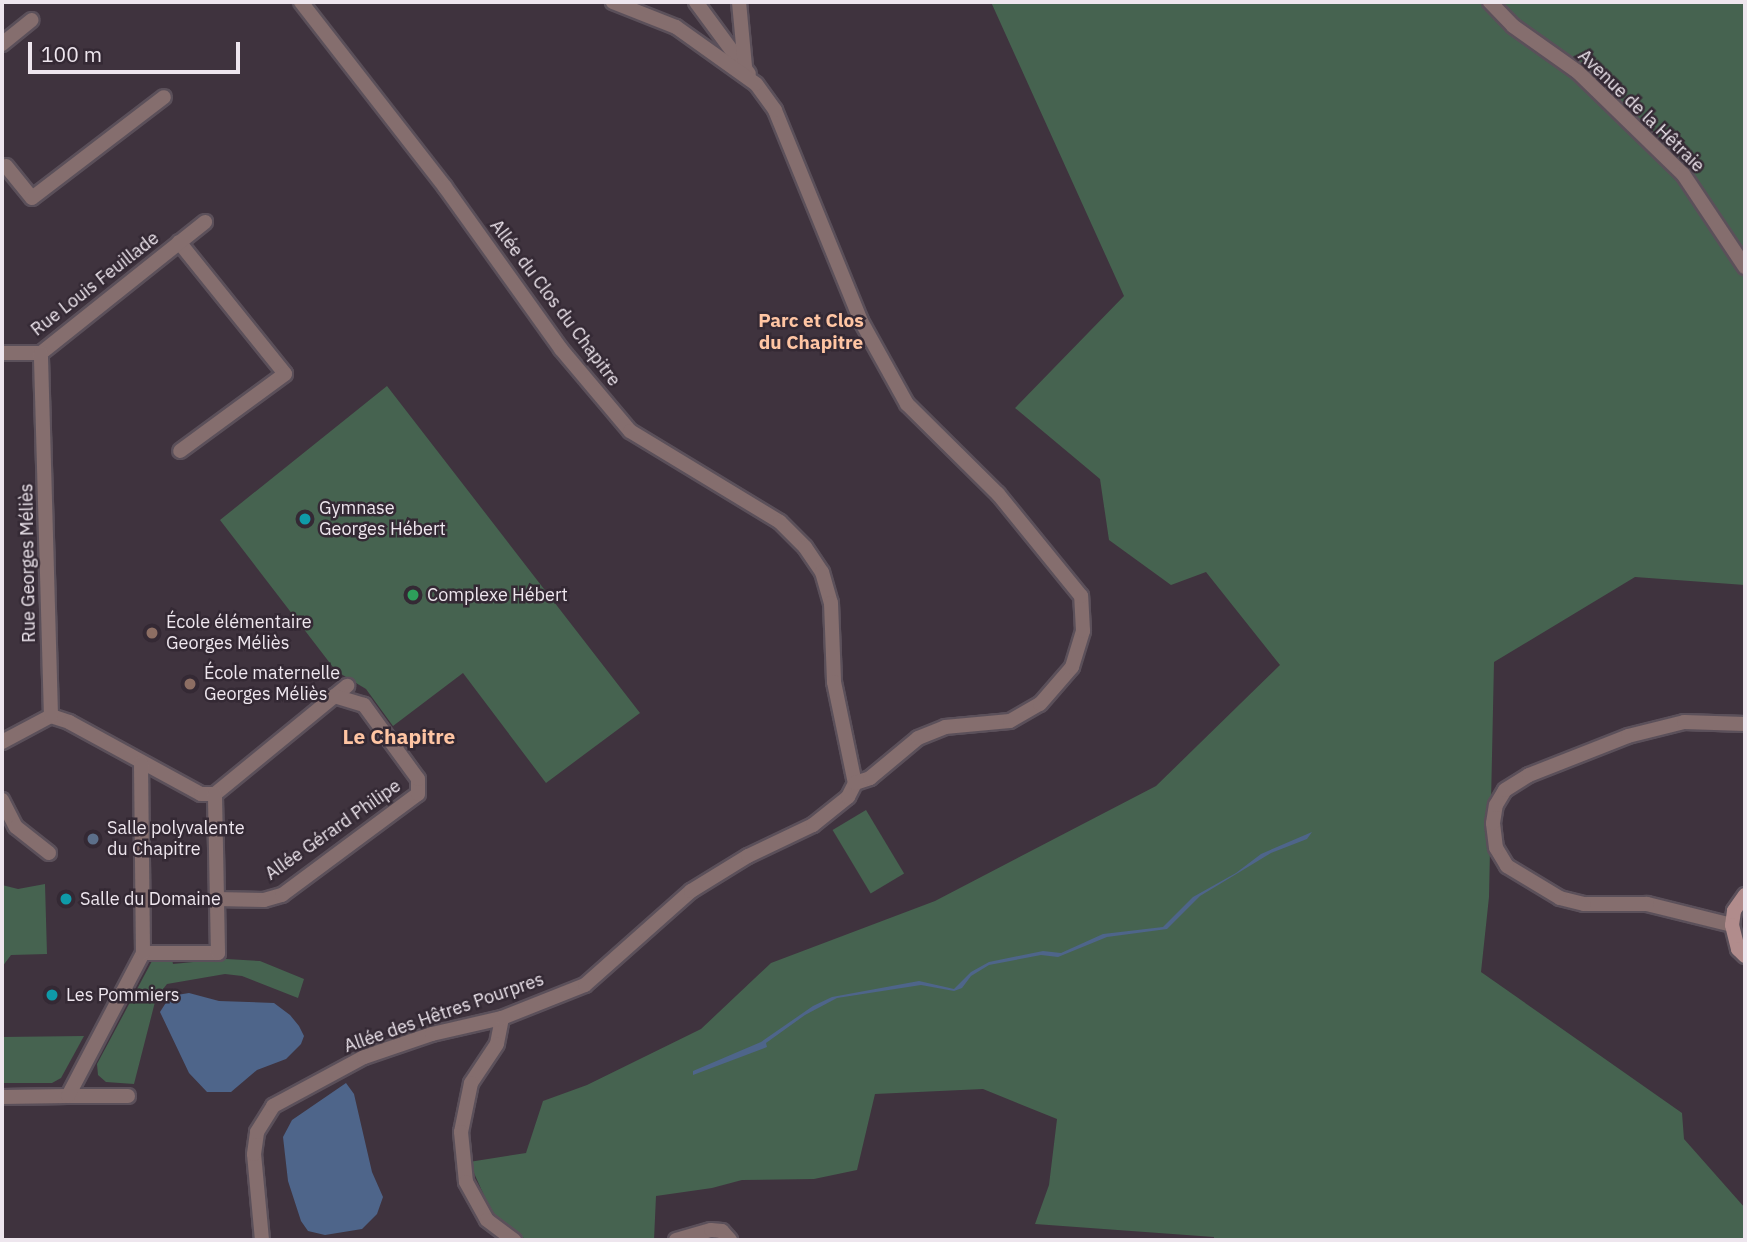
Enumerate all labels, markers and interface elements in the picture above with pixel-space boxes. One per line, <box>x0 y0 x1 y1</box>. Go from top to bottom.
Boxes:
scale bar <box>32 28 243 72</box>
text: 100 m <box>41 40 102 68</box>
street label: Avenue de la Hêtraie <box>1573 45 1709 177</box>
street label: Allée du Clos du Chapitre <box>485 215 625 391</box>
street label: Rue Louis Feuillade <box>27 227 163 341</box>
district label: Parc et Clos du Chapitre <box>758 310 864 354</box>
street label: Rue Georges Méliès <box>16 483 40 643</box>
place label: Gymnase Georges Hébert <box>319 498 446 540</box>
marker: Gymnase Georges Hébert <box>297 511 313 527</box>
place label: Complexe Hébert <box>427 584 568 606</box>
marker: Complexe Hébert <box>405 587 421 603</box>
place label: École élémentaire Georges Méliès <box>166 612 312 654</box>
marker: École élémentaire Georges Méliès <box>144 625 160 641</box>
place label: École maternelle Georges Méliès <box>204 663 340 706</box>
marker: École maternelle Georges Méliès <box>182 676 198 692</box>
district label: Le Chapitre <box>343 723 455 749</box>
street label: Allée Gérard Philipe <box>261 775 405 885</box>
place label: Salle polyvalente du Chapitre <box>107 818 245 860</box>
marker: Salle polyvalente du Chapitre <box>85 831 101 847</box>
place label: Salle du Domaine <box>80 888 221 910</box>
marker: Salle du Domaine <box>58 891 74 907</box>
street label: Allée des Hêtres Pourpres <box>341 969 547 1057</box>
place label: Les Pommiers <box>66 984 180 1006</box>
marker: Les Pommiers <box>44 987 60 1003</box>

